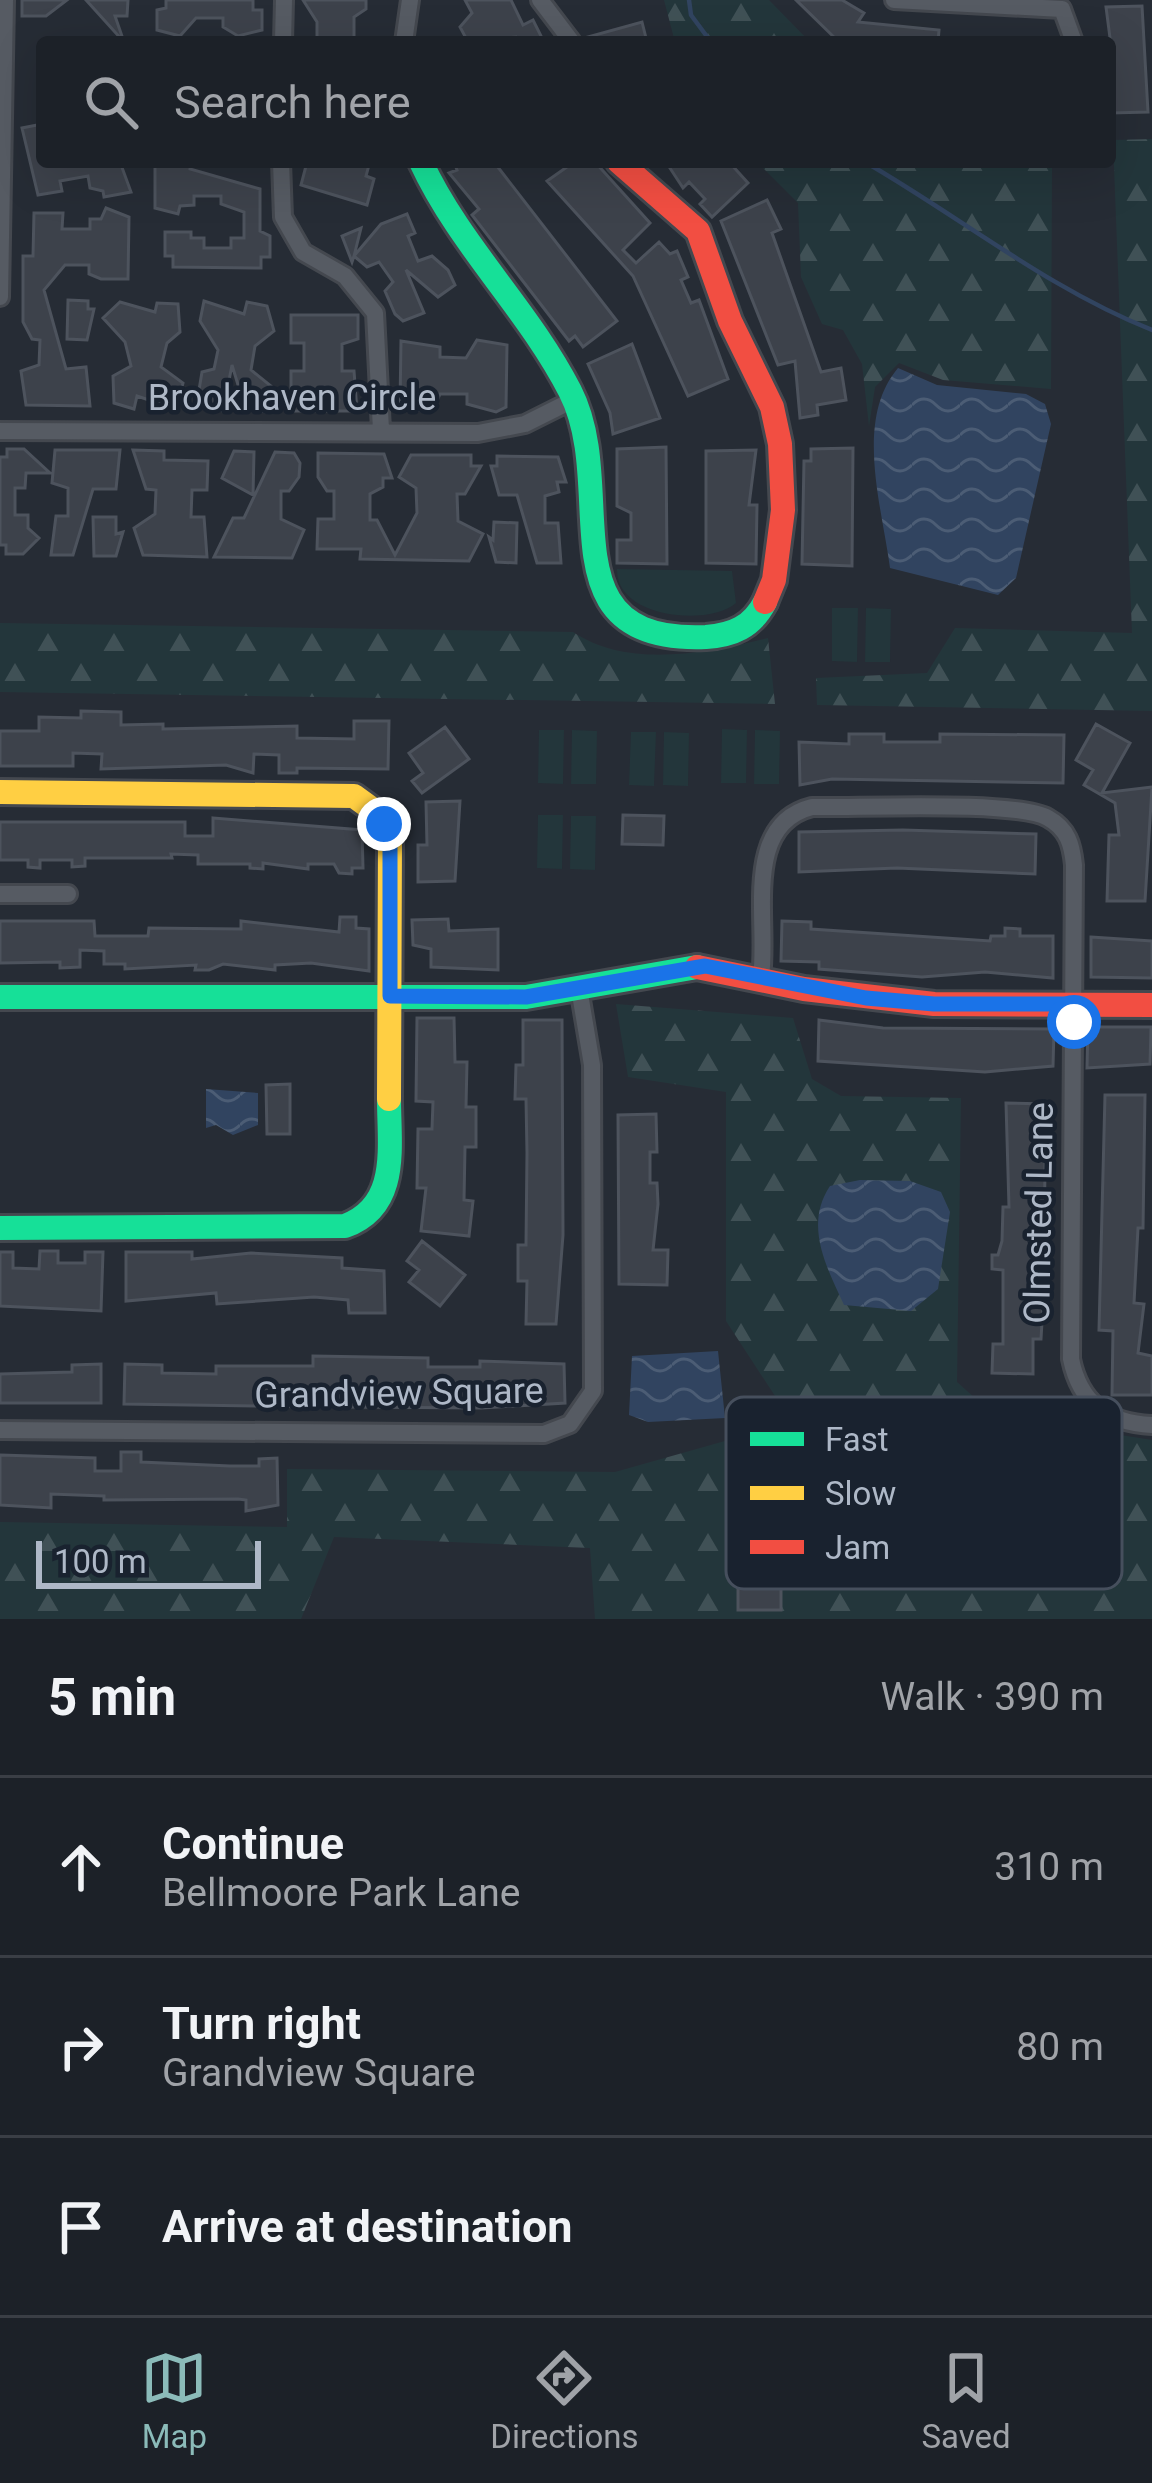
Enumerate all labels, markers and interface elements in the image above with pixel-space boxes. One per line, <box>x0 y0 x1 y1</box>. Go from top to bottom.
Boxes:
search box <box>36 36 1116 168</box>
icon: search <box>78 69 144 135</box>
text: Search here <box>174 76 411 129</box>
street label: Brookhaven Circle <box>148 377 436 419</box>
route end <box>357 797 411 851</box>
route start <box>1047 995 1101 1049</box>
street label: Olmsted Lane <box>1016 1102 1062 1324</box>
street label: Grandview Square <box>254 1369 544 1417</box>
legend <box>726 1397 1122 1589</box>
text: Fast <box>825 1420 888 1459</box>
text: Slow <box>825 1474 896 1513</box>
text: Jam <box>825 1528 890 1567</box>
scale bar <box>36 1535 261 1588</box>
text: 100 m <box>54 1542 147 1581</box>
text: 5 min <box>48 1668 176 1727</box>
text: Walk · 390 m <box>880 1674 1104 1720</box>
text: Continue <box>162 1817 344 1870</box>
icon: ahead <box>48 1834 114 1900</box>
text: 310 m <box>994 1844 1104 1890</box>
text: Bellmoore Park Lane <box>162 1870 521 1916</box>
text: Turn right <box>162 1997 361 2050</box>
icon: right <box>48 2014 114 2080</box>
text: 80 m <box>1016 2024 1104 2070</box>
text: Grandview Square <box>162 2050 475 2096</box>
icon: arrive <box>48 2194 114 2260</box>
text: Arrive at destination <box>162 2200 573 2253</box>
tab: Map <box>141 2345 207 2456</box>
tab: Directions <box>490 2345 639 2456</box>
tab: Saved <box>921 2345 1011 2456</box>

